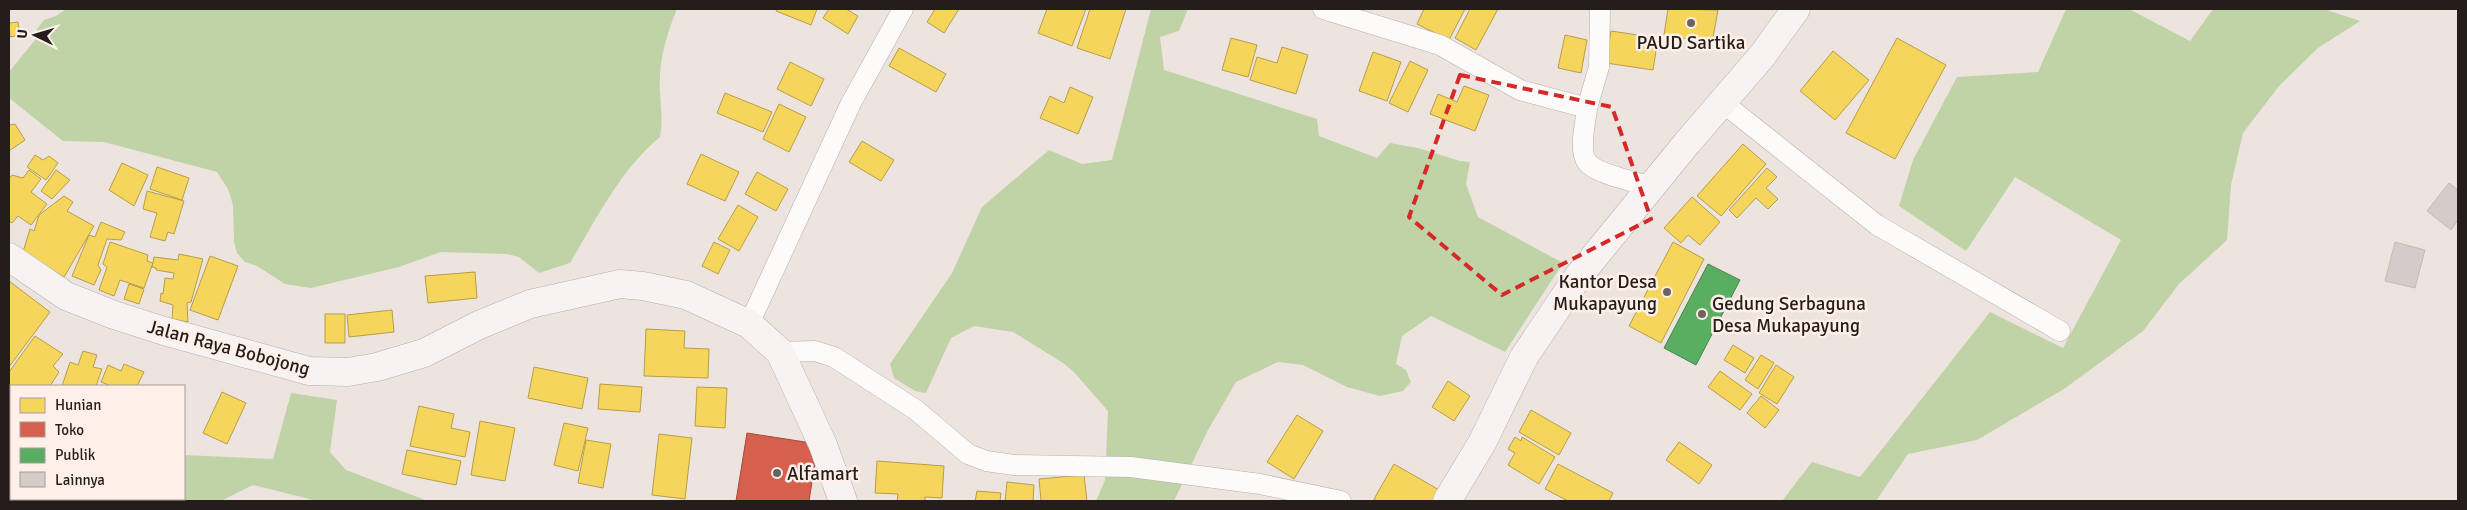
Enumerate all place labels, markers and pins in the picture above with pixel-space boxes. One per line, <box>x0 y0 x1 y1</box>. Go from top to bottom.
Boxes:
marker: PAUD Sartika <box>1685 17 1697 29</box>
place label: PAUD Sartika <box>1637 31 1745 55</box>
place label: Kantor Desa Mukapayung <box>1553 270 1657 316</box>
marker: Kantor Desa Mukapayung <box>1661 286 1673 298</box>
place label: Gedung Serbaguna Desa Mukapayung <box>1712 292 1866 338</box>
marker: Gedung Serbaguna Desa Mukapayung <box>1696 308 1708 320</box>
place label: Alfamart <box>787 462 859 486</box>
marker: Alfamart <box>771 467 783 479</box>

